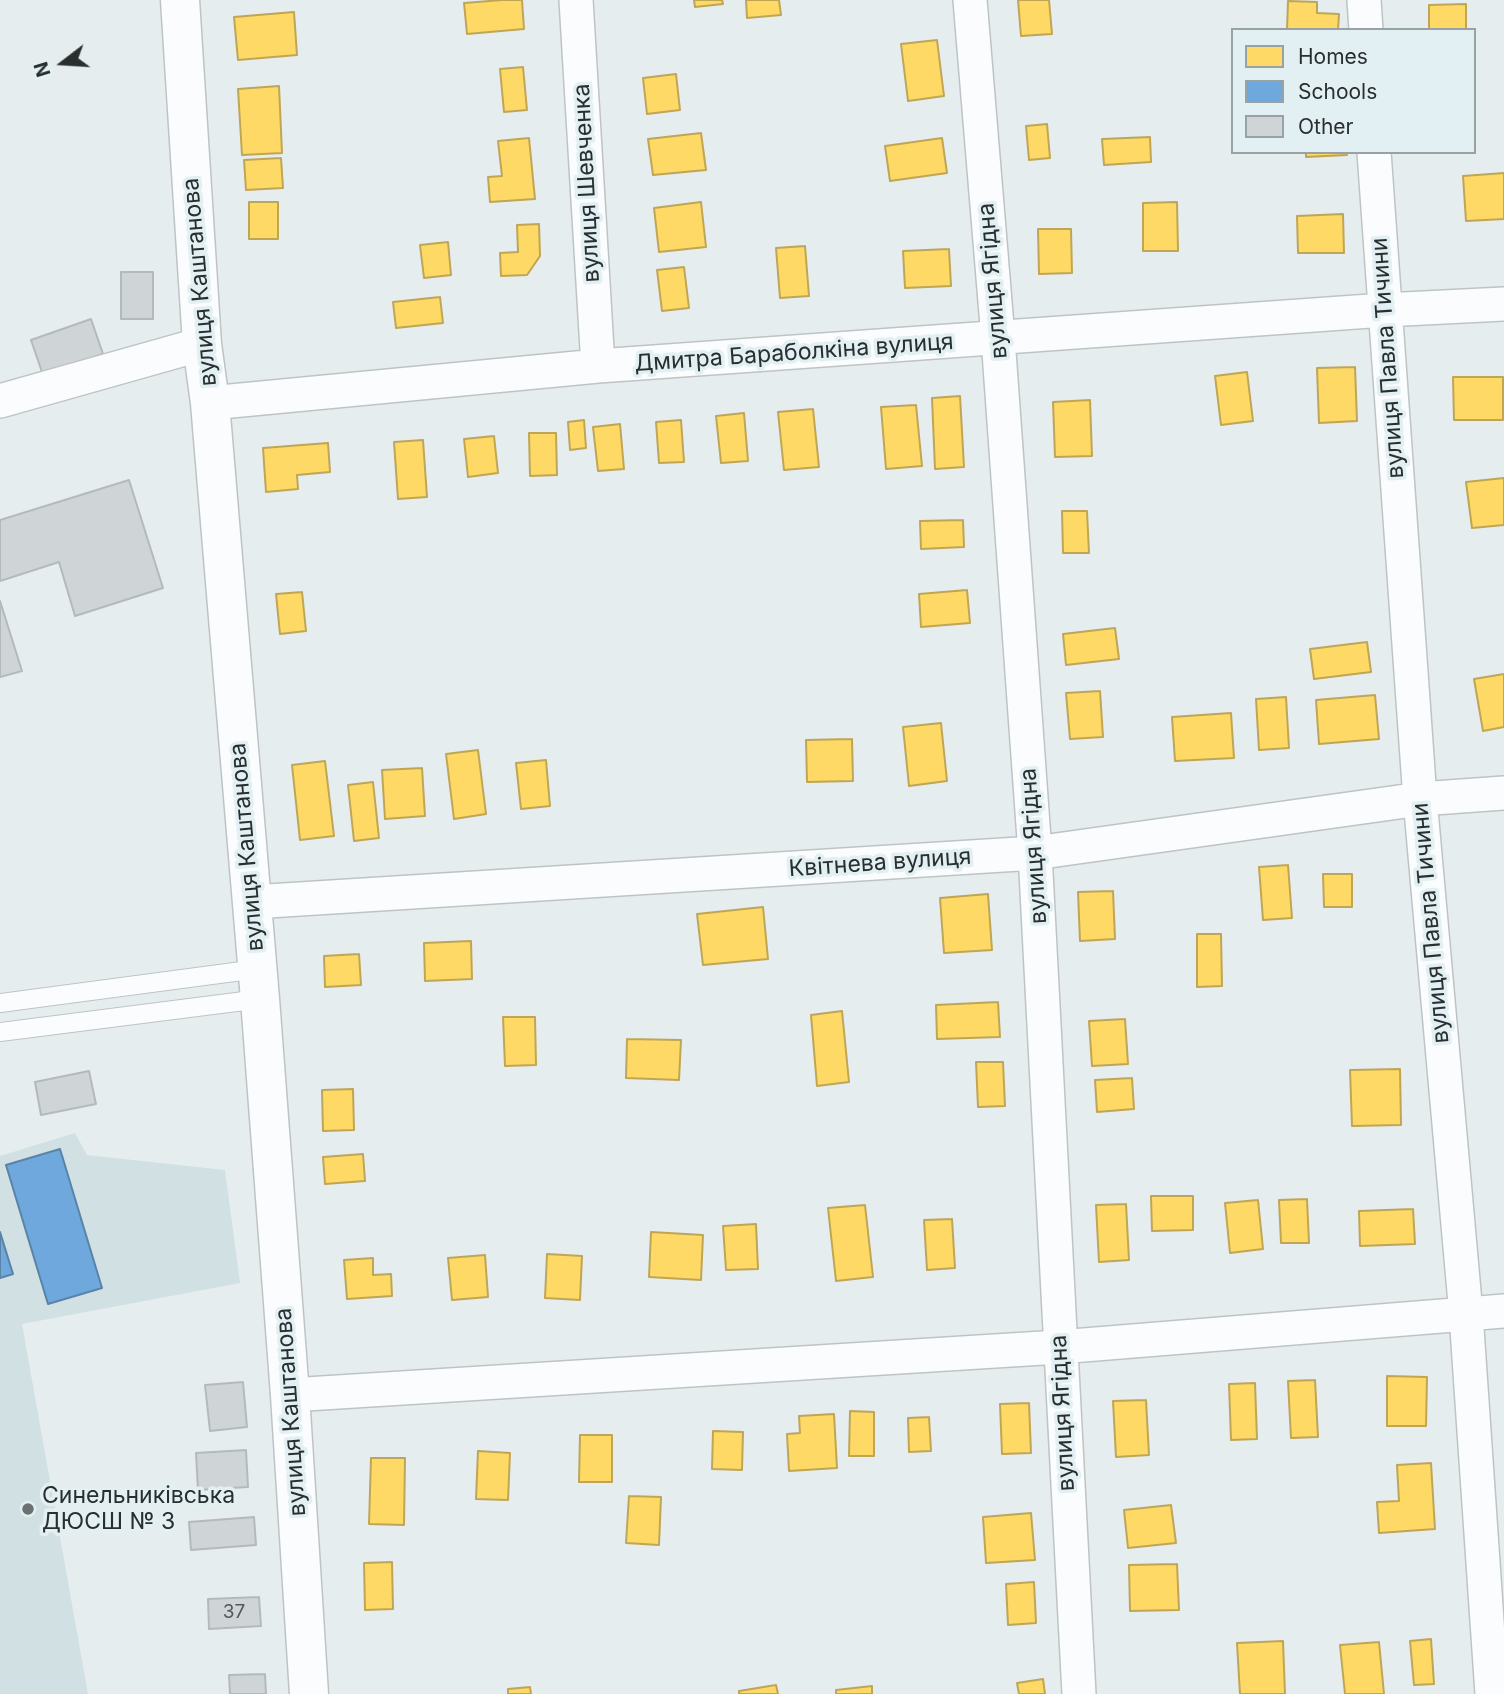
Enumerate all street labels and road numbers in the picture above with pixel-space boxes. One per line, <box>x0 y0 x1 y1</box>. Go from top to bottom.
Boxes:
street label: вулиця Шевченка <box>568 83 606 283</box>
street label: вулиця Каштанова <box>177 177 223 387</box>
street label: вулиця Ягідна <box>972 202 1014 360</box>
street label: вулиця Павла Тичини <box>1366 237 1410 479</box>
street label: Дмитра Бараболкіна вулиця <box>634 328 954 378</box>
street label: вулиця Каштанова <box>224 742 270 952</box>
street label: вулиця Ягідна <box>1015 767 1053 925</box>
street label: вулиця Павла Тичини <box>1407 802 1455 1044</box>
street label: Квітнева вулиця <box>788 843 972 883</box>
street label: вулиця Каштанова <box>270 1307 312 1517</box>
street label: вулиця Ягідна <box>1045 1334 1081 1492</box>

